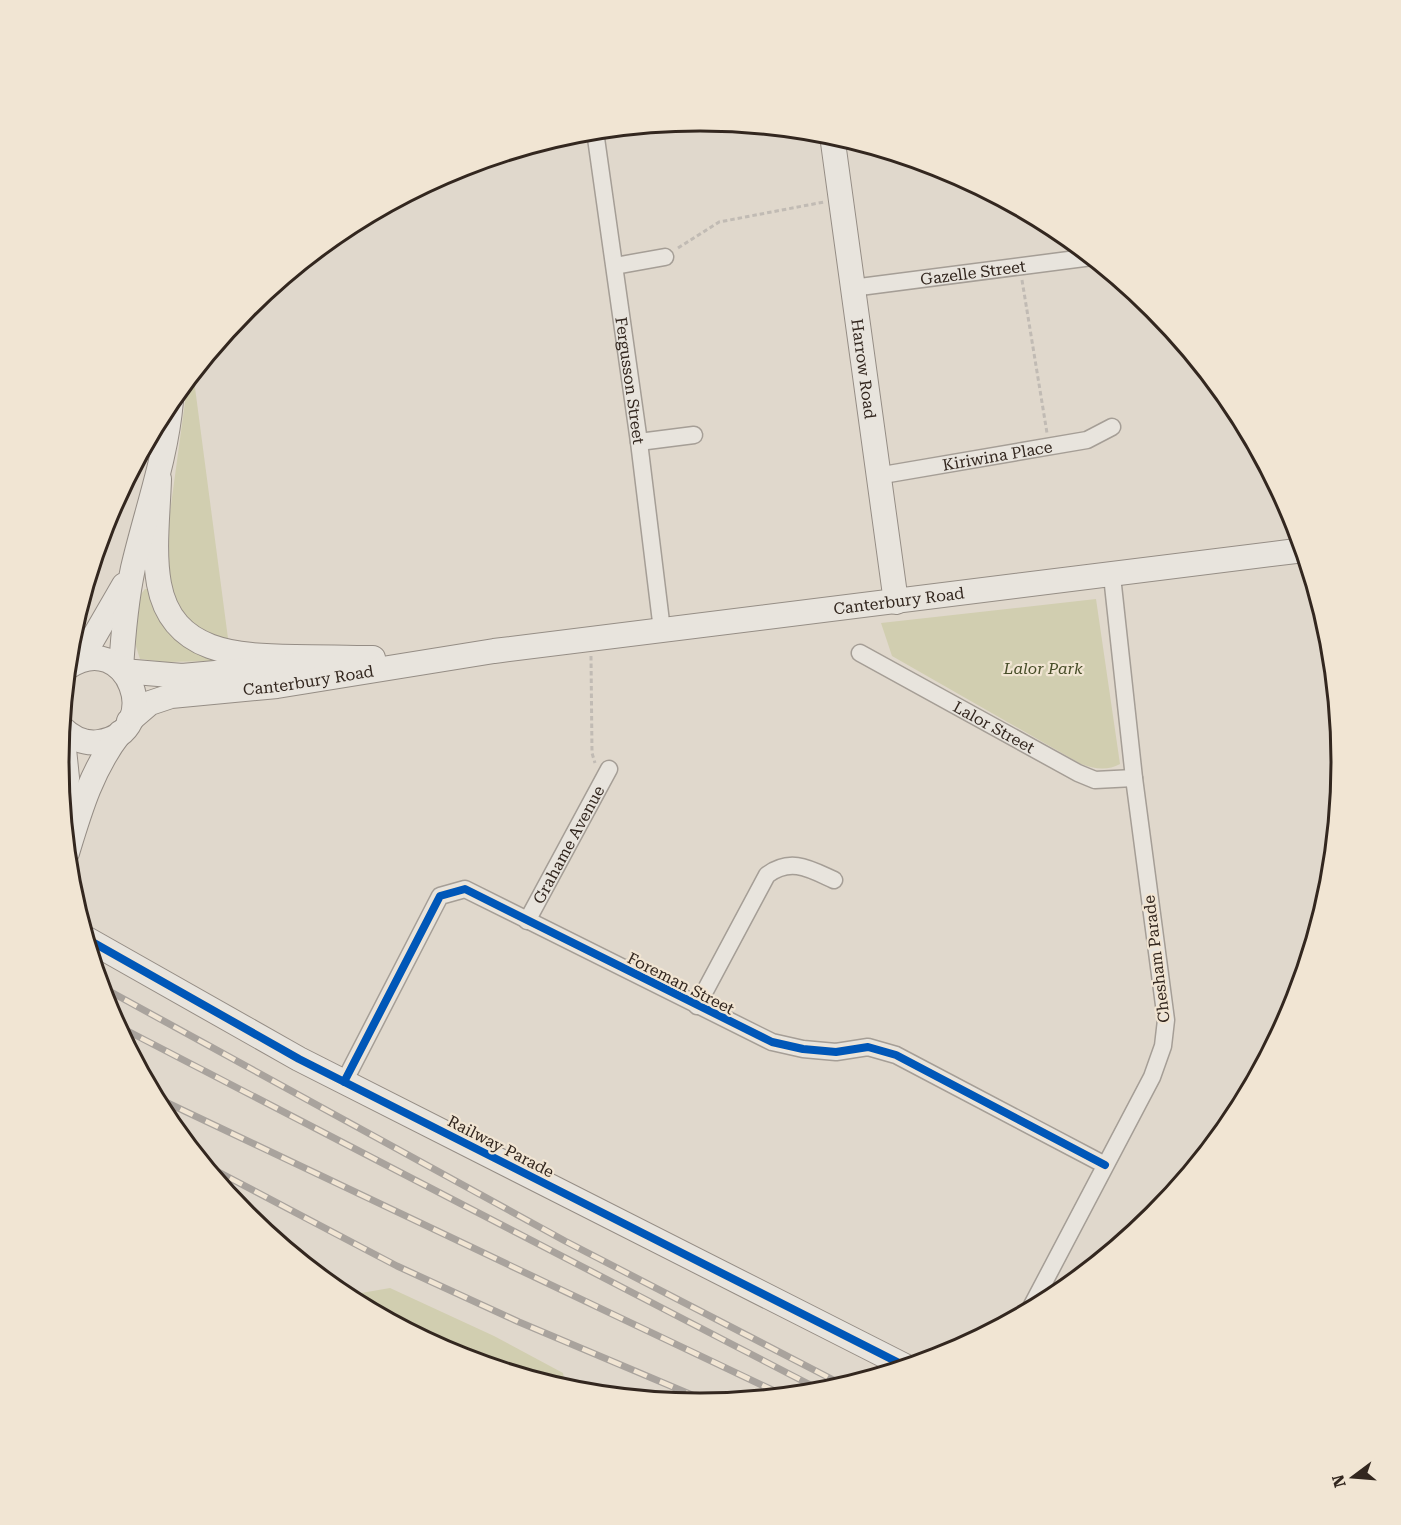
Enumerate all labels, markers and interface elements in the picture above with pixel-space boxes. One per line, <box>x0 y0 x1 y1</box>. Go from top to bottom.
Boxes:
street label: Gazelle Street <box>919 257 1027 289</box>
street label: Fergusson Street <box>611 316 648 445</box>
street label: Harrow Road <box>847 318 880 420</box>
street label: Kiriwina Place <box>941 437 1054 475</box>
street label: Canterbury Road <box>832 583 965 619</box>
park label: Lalor Park <box>1002 659 1083 678</box>
street label: Canterbury Road <box>242 662 375 699</box>
street label: Lalor Street <box>950 697 1038 757</box>
street label: Grahame Avenue <box>529 782 608 907</box>
street label: Chesham Parade <box>1139 894 1174 1024</box>
street label: Foreman Street <box>624 948 737 1019</box>
street label: Railway Parade <box>444 1111 557 1182</box>
north arrow <box>1323 1447 1383 1507</box>
text: N <box>1328 1472 1350 1490</box>

